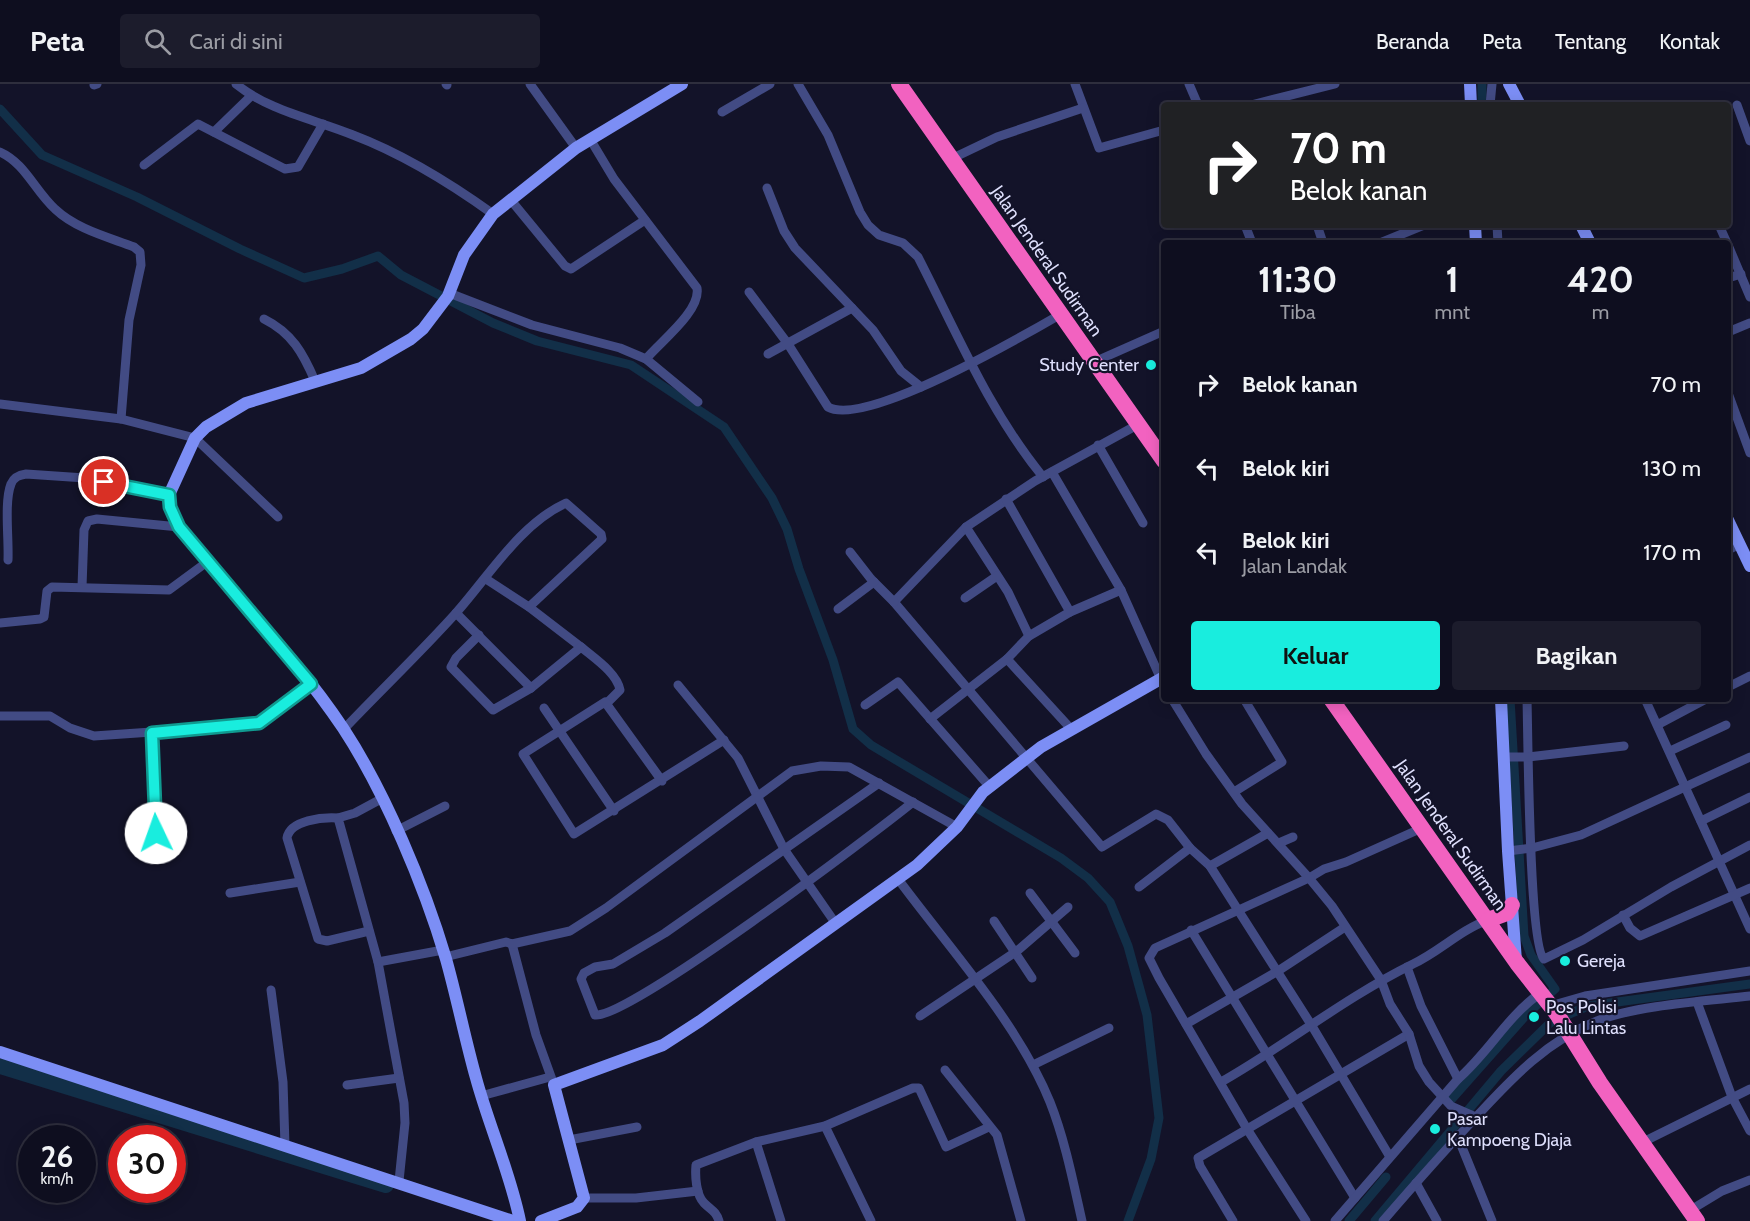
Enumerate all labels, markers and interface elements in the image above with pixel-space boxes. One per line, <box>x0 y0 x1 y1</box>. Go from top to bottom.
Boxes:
search box <box>120 14 540 68</box>
text: Peta <box>30 24 84 58</box>
icon: search <box>141 25 174 58</box>
text: Cari di sini <box>189 28 283 55</box>
text: Beranda <box>1376 29 1449 54</box>
text: Peta <box>1482 29 1522 54</box>
text: Tentang <box>1555 29 1626 54</box>
text: Kontak <box>1659 29 1720 54</box>
text: 70 m <box>1290 122 1387 174</box>
icon: right <box>1191 126 1269 204</box>
text: Belok kanan <box>1290 174 1427 207</box>
street label: Jalan Jenderal Sudirman <box>986 180 1107 341</box>
text: 11:30 <box>1258 257 1338 301</box>
text: 1 <box>1446 257 1459 301</box>
text: 420 <box>1567 257 1634 301</box>
text: Tiba <box>1280 300 1316 324</box>
text: mnt <box>1435 300 1470 324</box>
text: m <box>1592 300 1609 324</box>
place label: Study Center <box>1039 354 1139 376</box>
marker: Study Center <box>1144 358 1158 372</box>
icon: right <box>1191 368 1224 401</box>
text: Belok kanan <box>1242 371 1358 398</box>
text: 70 m <box>1651 371 1701 398</box>
icon: left <box>1191 452 1224 485</box>
text: Belok kiri <box>1242 455 1329 482</box>
text: 130 m <box>1642 455 1701 482</box>
pin <box>78 456 129 507</box>
icon: arrive <box>87 465 120 498</box>
text: Belok kiri <box>1242 527 1329 554</box>
icon: left <box>1191 536 1224 569</box>
text: 170 m <box>1643 539 1701 566</box>
text: Jalan Landak <box>1242 554 1347 578</box>
button: Keluar <box>1191 621 1440 690</box>
button: Bagikan <box>1452 621 1701 690</box>
street label: Jalan Jenderal Sudirman <box>1390 754 1511 915</box>
position arrow <box>124 801 188 865</box>
place label: Gereja <box>1577 950 1626 972</box>
marker: Gereja <box>1558 954 1572 968</box>
place label: Pos Polisi Lalu Lintas <box>1546 996 1626 1039</box>
marker: Pos Polisi Lalu Lintas <box>1527 1010 1541 1024</box>
place label: Pasar Kampoeng Djaja <box>1447 1108 1572 1151</box>
marker: Pasar Kampoeng Djaja <box>1428 1122 1442 1136</box>
speed limit sign: 30 <box>108 1125 186 1203</box>
text: 26 <box>41 1138 73 1175</box>
text: km/h <box>41 1170 73 1188</box>

